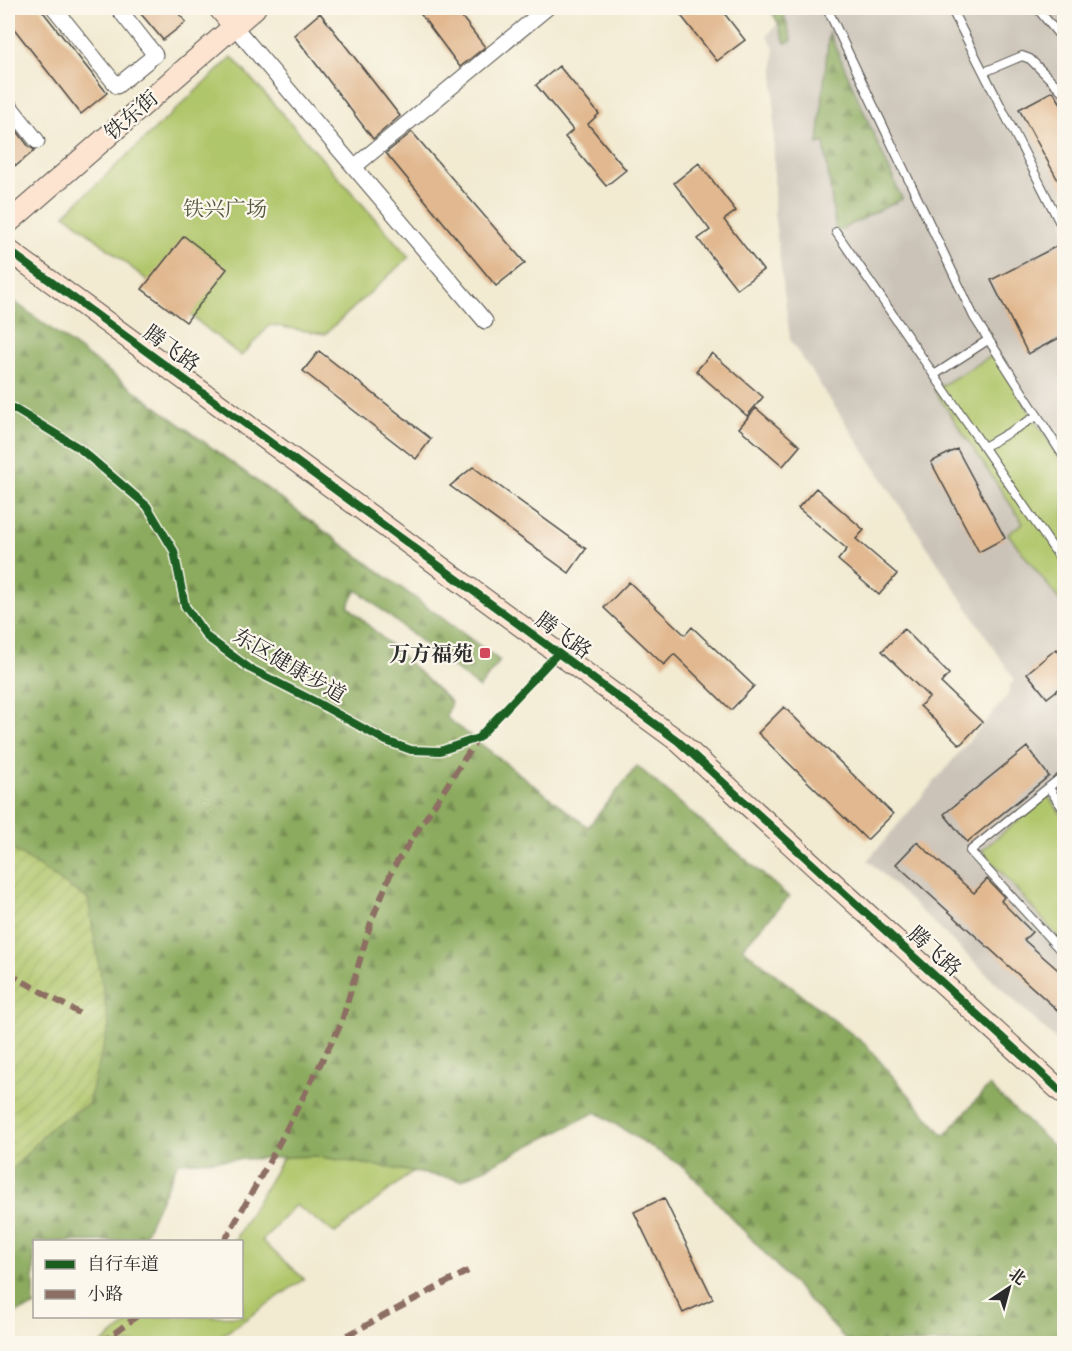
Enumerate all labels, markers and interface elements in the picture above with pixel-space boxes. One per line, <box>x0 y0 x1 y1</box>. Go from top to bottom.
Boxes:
street label: 铁东街 <box>99 85 163 145</box>
park label: 铁兴广场 <box>183 196 267 221</box>
street label: 腾飞路 <box>139 319 205 377</box>
street label: 腾飞路 <box>531 606 597 664</box>
street label: 东区健康步道 <box>229 623 351 707</box>
place label: 万方福苑 <box>389 641 473 666</box>
marker: 万方福苑 <box>478 646 492 660</box>
street label: 腾飞路 <box>903 921 967 981</box>
legend <box>33 1240 243 1318</box>
text: 自行车道 <box>87 1253 159 1275</box>
north arrow <box>979 1258 1039 1318</box>
text: 北 <box>1005 1263 1030 1289</box>
text: 小路 <box>87 1283 123 1305</box>

